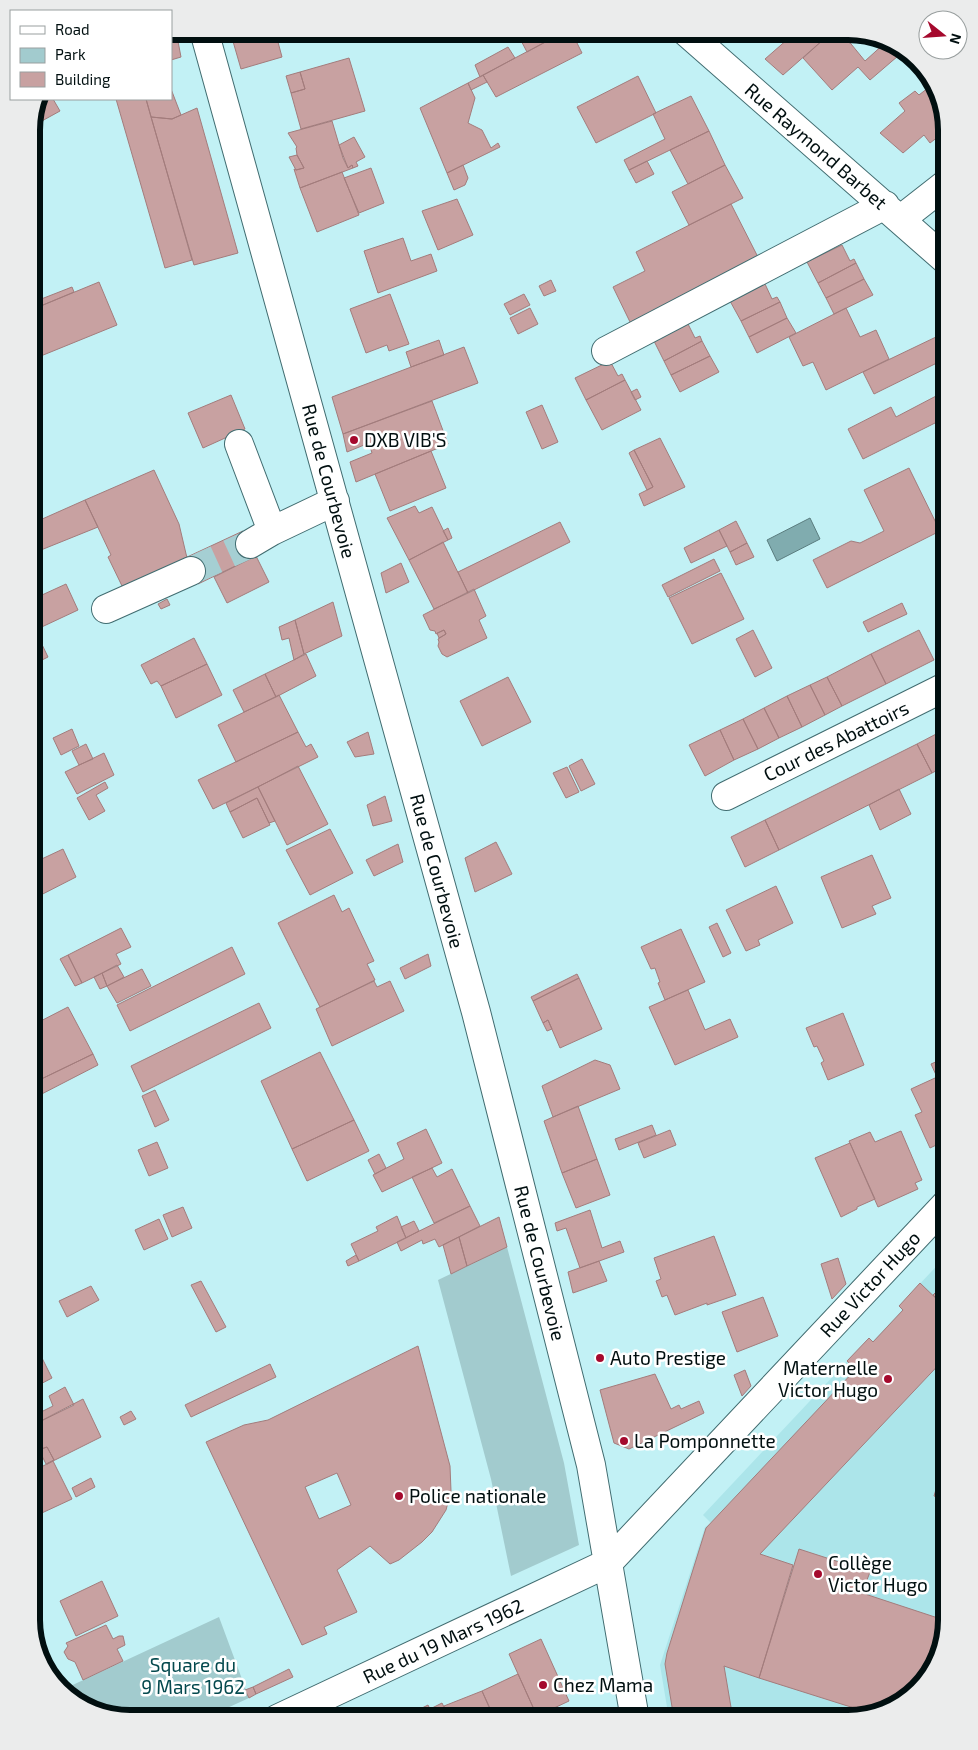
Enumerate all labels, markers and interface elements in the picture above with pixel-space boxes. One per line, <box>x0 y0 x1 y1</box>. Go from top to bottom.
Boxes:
legend <box>10 10 172 100</box>
north arrow <box>918 10 968 60</box>
text: Road <box>55 20 90 38</box>
text: N <box>946 32 966 46</box>
text: Park <box>55 45 86 63</box>
text: Building <box>55 70 111 88</box>
street label: Rue Raymond Barbet <box>740 78 892 214</box>
street label: Rue de Courbevoie <box>298 401 361 561</box>
place label: DXB VIB'S <box>364 428 446 451</box>
marker: DXB VIB'S <box>348 434 360 446</box>
street label: Cour des Abattoirs <box>759 695 912 786</box>
street label: Rue de Courbevoie <box>406 791 469 951</box>
street label: Rue de Courbevoie <box>510 1183 571 1343</box>
street label: Rue Victor Hugo <box>815 1226 925 1341</box>
place label: Auto Prestige <box>610 1346 726 1369</box>
marker: Auto Prestige <box>594 1352 606 1364</box>
place label: Maternelle Victor Hugo <box>778 1356 878 1401</box>
marker: Maternelle Victor Hugo <box>882 1373 894 1385</box>
place label: La Pomponnette <box>634 1429 776 1452</box>
marker: La Pomponnette <box>618 1435 630 1447</box>
place label: Police nationale <box>409 1484 546 1507</box>
marker: Police nationale <box>393 1490 405 1502</box>
place label: Collège Victor Hugo <box>828 1551 928 1596</box>
marker: Collège Victor Hugo <box>812 1568 824 1580</box>
street label: Rue du 19 Mars 1962 <box>359 1593 527 1688</box>
park label: Square du 9 Mars 1962 <box>141 1653 245 1698</box>
place label: Chez Mama <box>553 1673 653 1696</box>
marker: Chez Mama <box>537 1679 549 1691</box>

